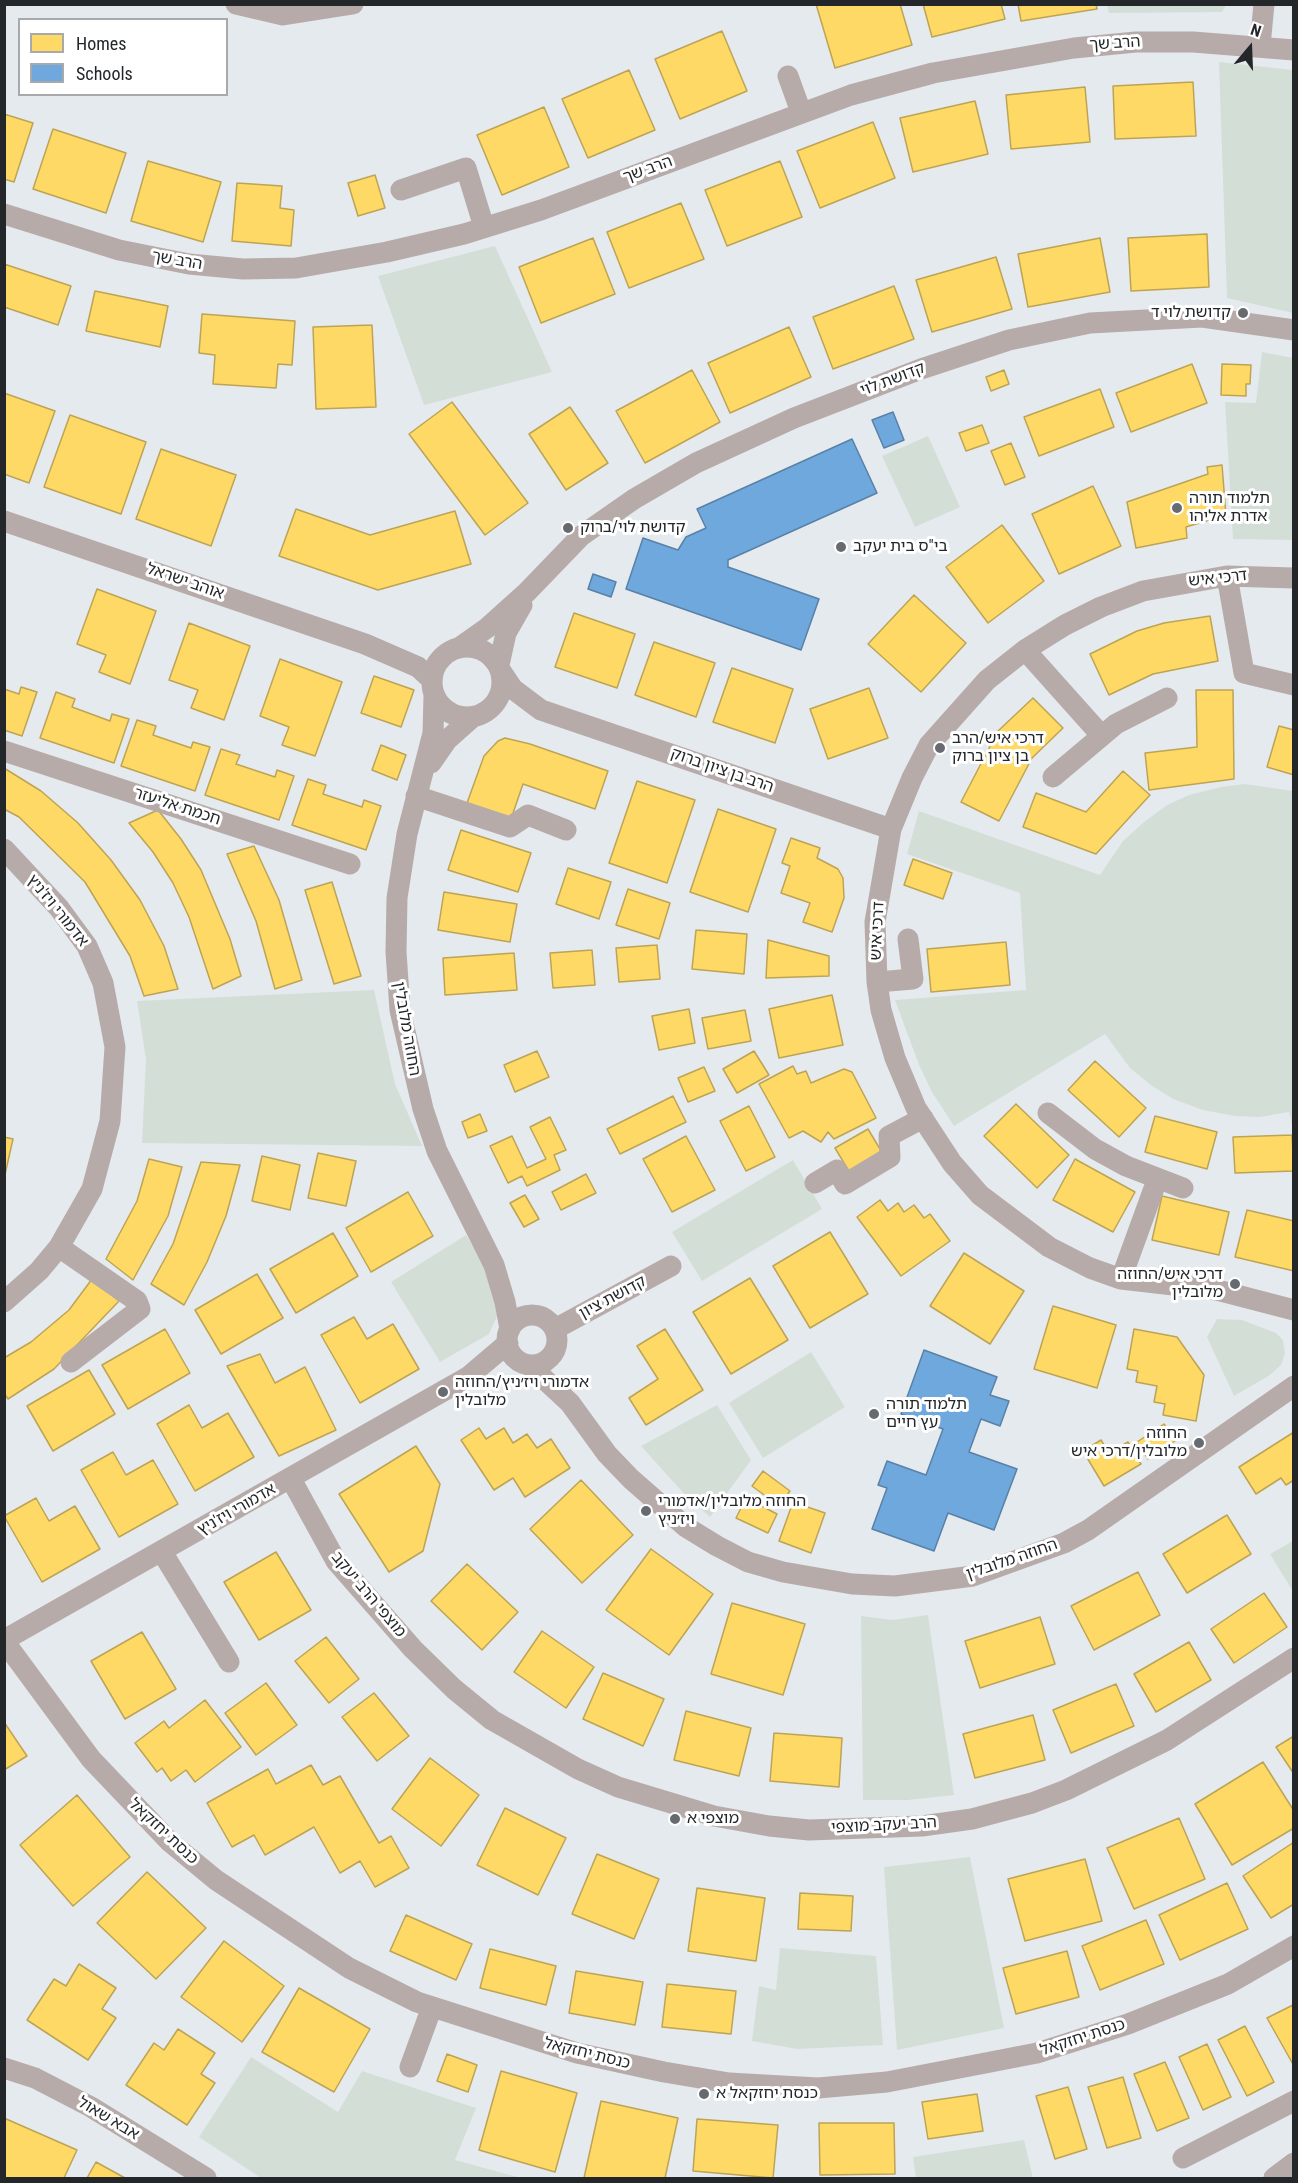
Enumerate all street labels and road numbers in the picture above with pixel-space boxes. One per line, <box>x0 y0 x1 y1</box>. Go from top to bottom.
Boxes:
street label: הרב שך <box>1089 33 1141 55</box>
street label: הרב שך <box>621 152 675 188</box>
street label: הרב שך <box>150 247 204 275</box>
street label: קדושת לוי <box>858 359 928 401</box>
street label: אוהב ישראל <box>144 560 226 604</box>
street label: דרכי איש <box>1188 566 1248 592</box>
street label: הרב בן ציון ברוק <box>668 744 776 798</box>
street label: חכמת אליעזר <box>131 784 223 830</box>
street label: אדמורי ויז'ניץ <box>22 871 92 951</box>
street label: דרכי איש <box>867 901 889 961</box>
street label: החוזה מלובלין <box>388 980 424 1078</box>
street label: קדושת ציון <box>576 1272 650 1324</box>
street label: אדמורי ויז'ניץ <box>194 1480 280 1540</box>
street label: החוזה מלובלין <box>964 1535 1060 1585</box>
street label: מוצפי הרב יעקב <box>327 1548 409 1642</box>
street label: כנסת יחזקאל <box>124 1795 202 1869</box>
street label: הרב יעקב מוצפי <box>831 1814 937 1838</box>
street label: כנסת יחזקאל <box>1038 2015 1128 2061</box>
street label: כנסת יחזקאל <box>542 2034 632 2074</box>
street label: אבא שאול <box>74 2093 142 2145</box>

